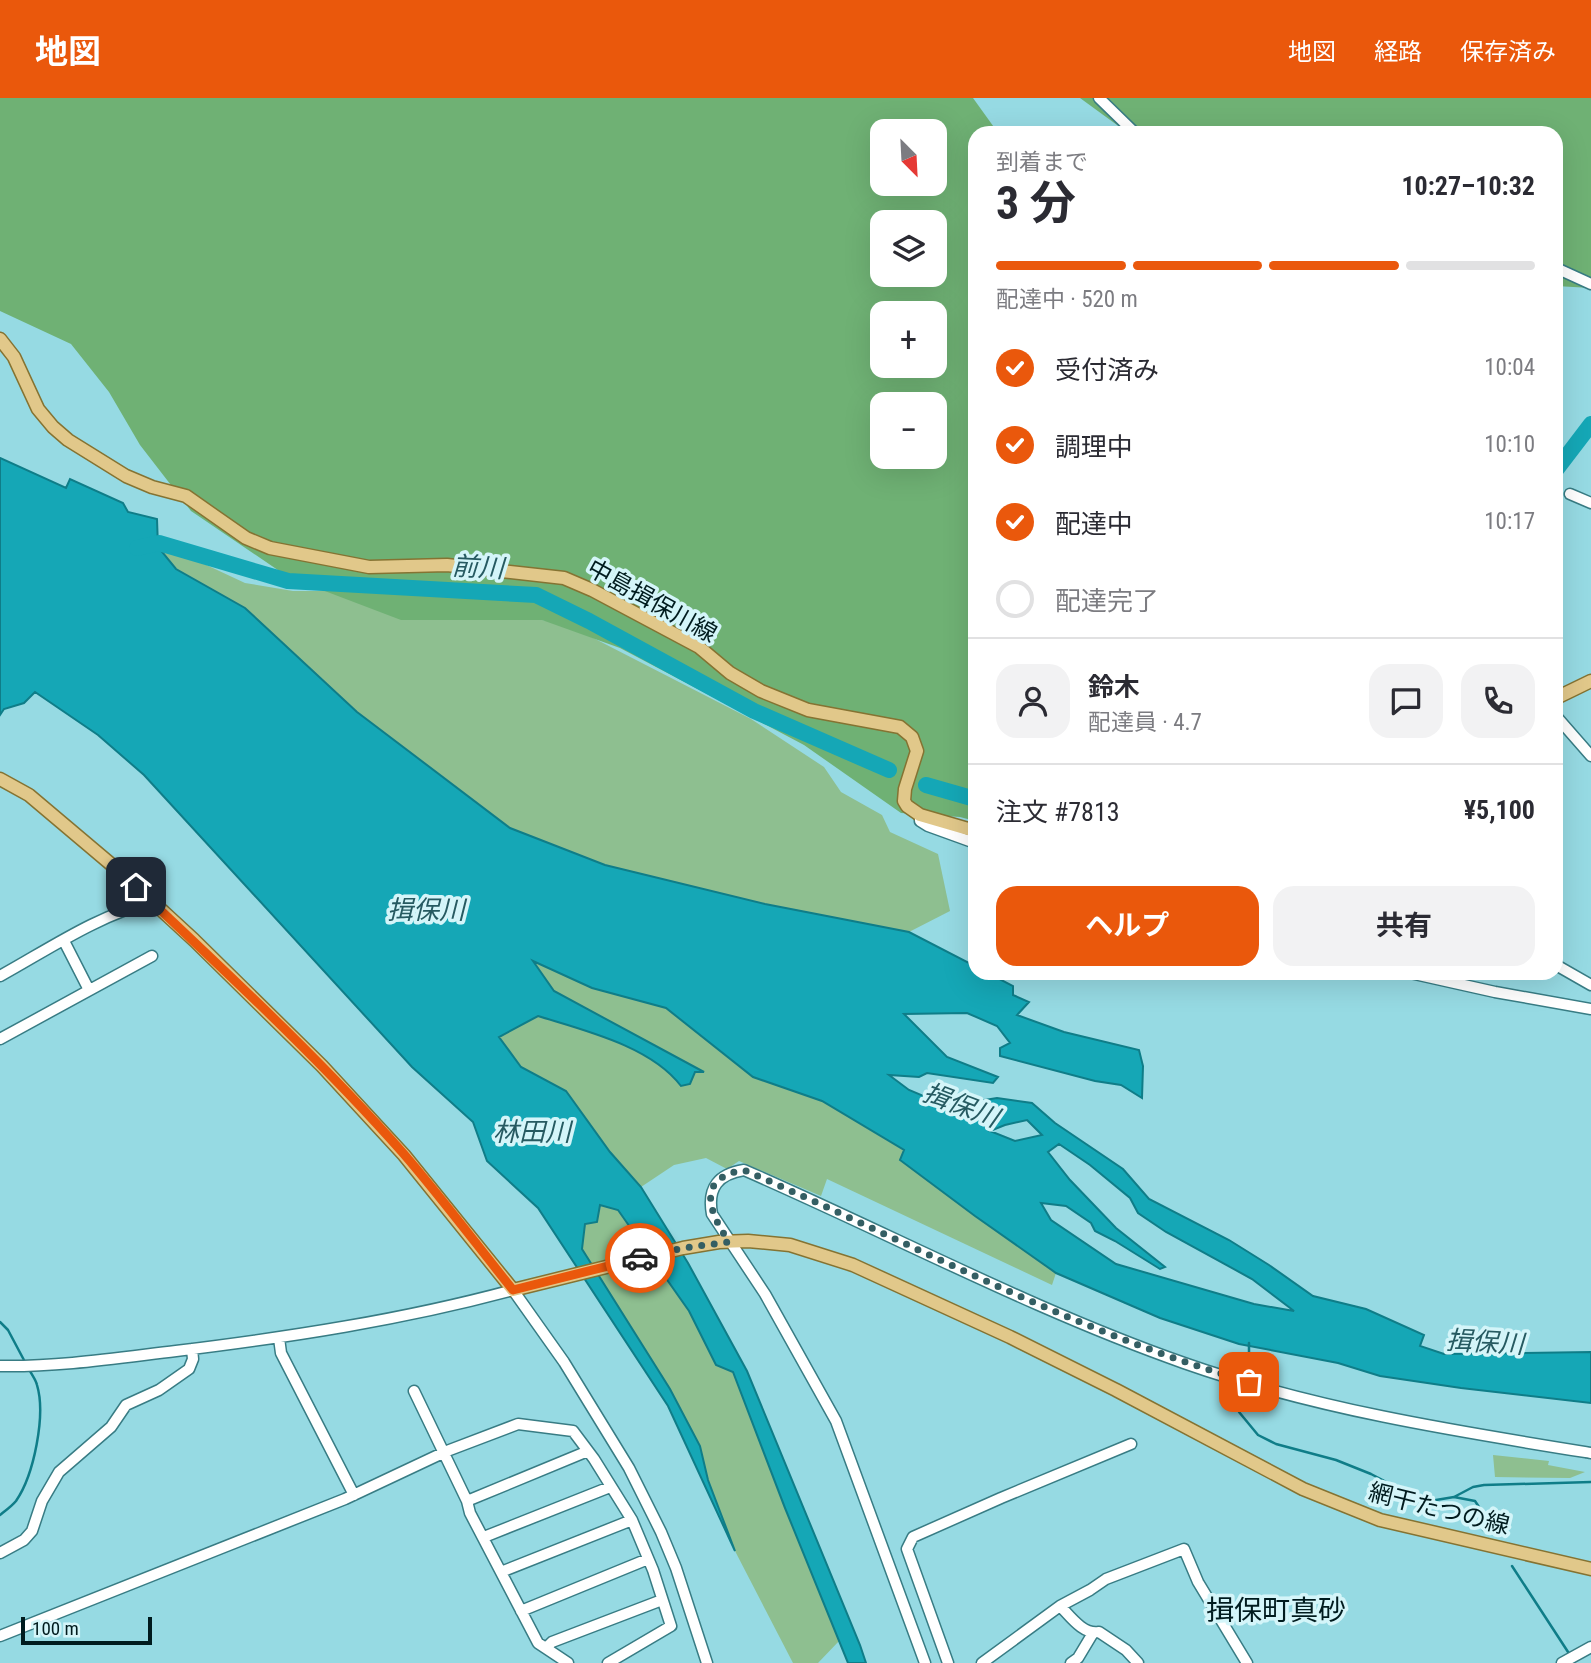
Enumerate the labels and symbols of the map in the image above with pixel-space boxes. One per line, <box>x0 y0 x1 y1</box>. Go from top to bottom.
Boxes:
north arrow <box>870 119 947 196</box>
water label: 前川 <box>451 551 508 583</box>
street label: 中島揖保川線 <box>582 554 722 648</box>
pin <box>106 857 166 917</box>
water label: 揖保川 <box>387 895 468 925</box>
water label: 揖保川 <box>919 1077 1006 1134</box>
water label: 林田川 <box>493 1117 574 1147</box>
courier <box>605 1223 675 1293</box>
water label: 揖保川 <box>1445 1325 1528 1359</box>
pin <box>1219 1352 1279 1412</box>
street label: 網干たつの線 <box>1366 1478 1512 1540</box>
district label: 揖保町真砂 <box>1206 1594 1346 1627</box>
scale bar <box>21 1614 152 1646</box>

